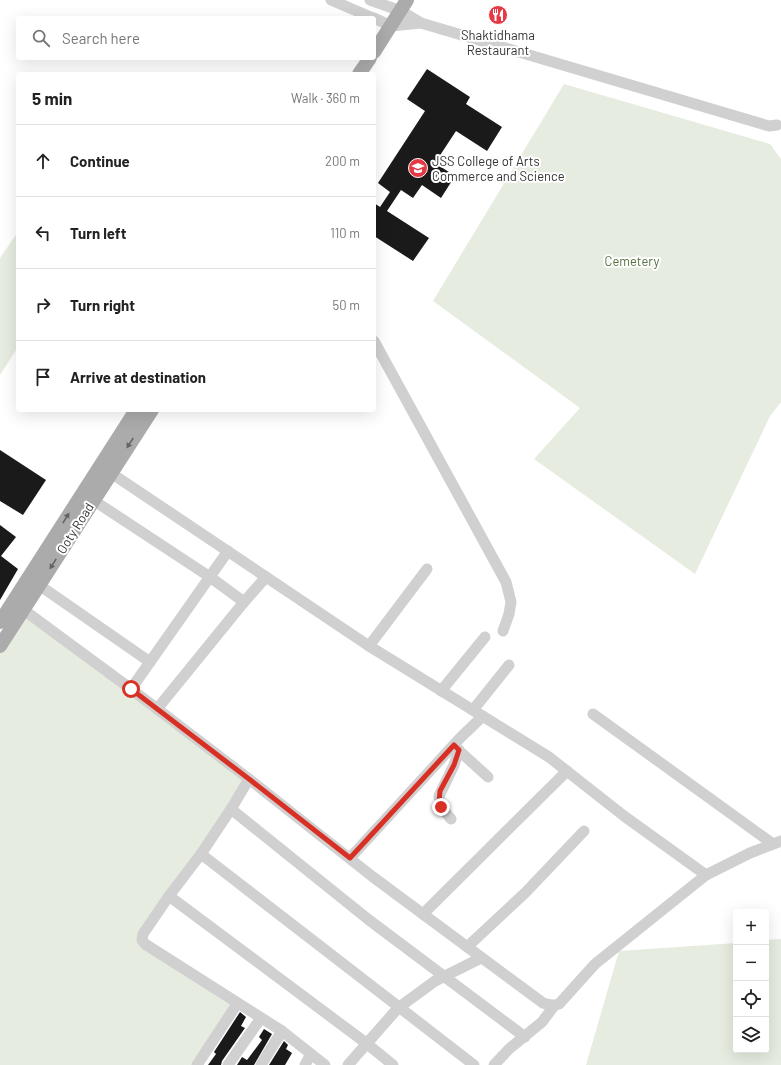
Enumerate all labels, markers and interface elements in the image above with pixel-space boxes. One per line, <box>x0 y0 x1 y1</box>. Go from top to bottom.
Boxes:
restaurant icon: Shaktidhama Restaurant <box>487 4 509 26</box>
search box <box>16 16 376 60</box>
icon: search <box>30 27 52 49</box>
place label: Shaktidhama Restaurant <box>461 27 535 58</box>
text: Search here <box>62 29 140 47</box>
text: 5 min <box>32 88 72 108</box>
text: Walk · 360 m <box>291 90 360 106</box>
icon: ahead <box>32 150 54 172</box>
text: Continue <box>70 152 130 170</box>
text: 200 m <box>325 153 360 169</box>
place label: JSS College of Arts Commerce and Science <box>432 153 565 184</box>
school or university icon: JSS College of Arts Commerce and Science <box>407 157 429 179</box>
icon: left <box>32 222 54 244</box>
text: Turn left <box>70 224 126 242</box>
text: 110 m <box>330 225 360 241</box>
park label: Cemetery <box>605 253 659 269</box>
icon: right <box>32 294 54 316</box>
text: Turn right <box>70 296 135 314</box>
text: 50 m <box>333 297 360 313</box>
icon: arrive <box>32 366 54 388</box>
text: Arrive at destination <box>70 368 206 386</box>
one-way arrow <box>127 437 134 449</box>
street label: Ooty Road <box>53 500 97 556</box>
one-way arrow <box>63 512 70 524</box>
one-way arrow <box>49 558 56 570</box>
route start <box>122 680 140 698</box>
route end <box>432 798 450 816</box>
map controls <box>733 909 769 1053</box>
button: + <box>733 909 769 945</box>
button: − <box>733 945 769 981</box>
button: locate <box>733 981 769 1017</box>
button: layers <box>733 1017 769 1053</box>

